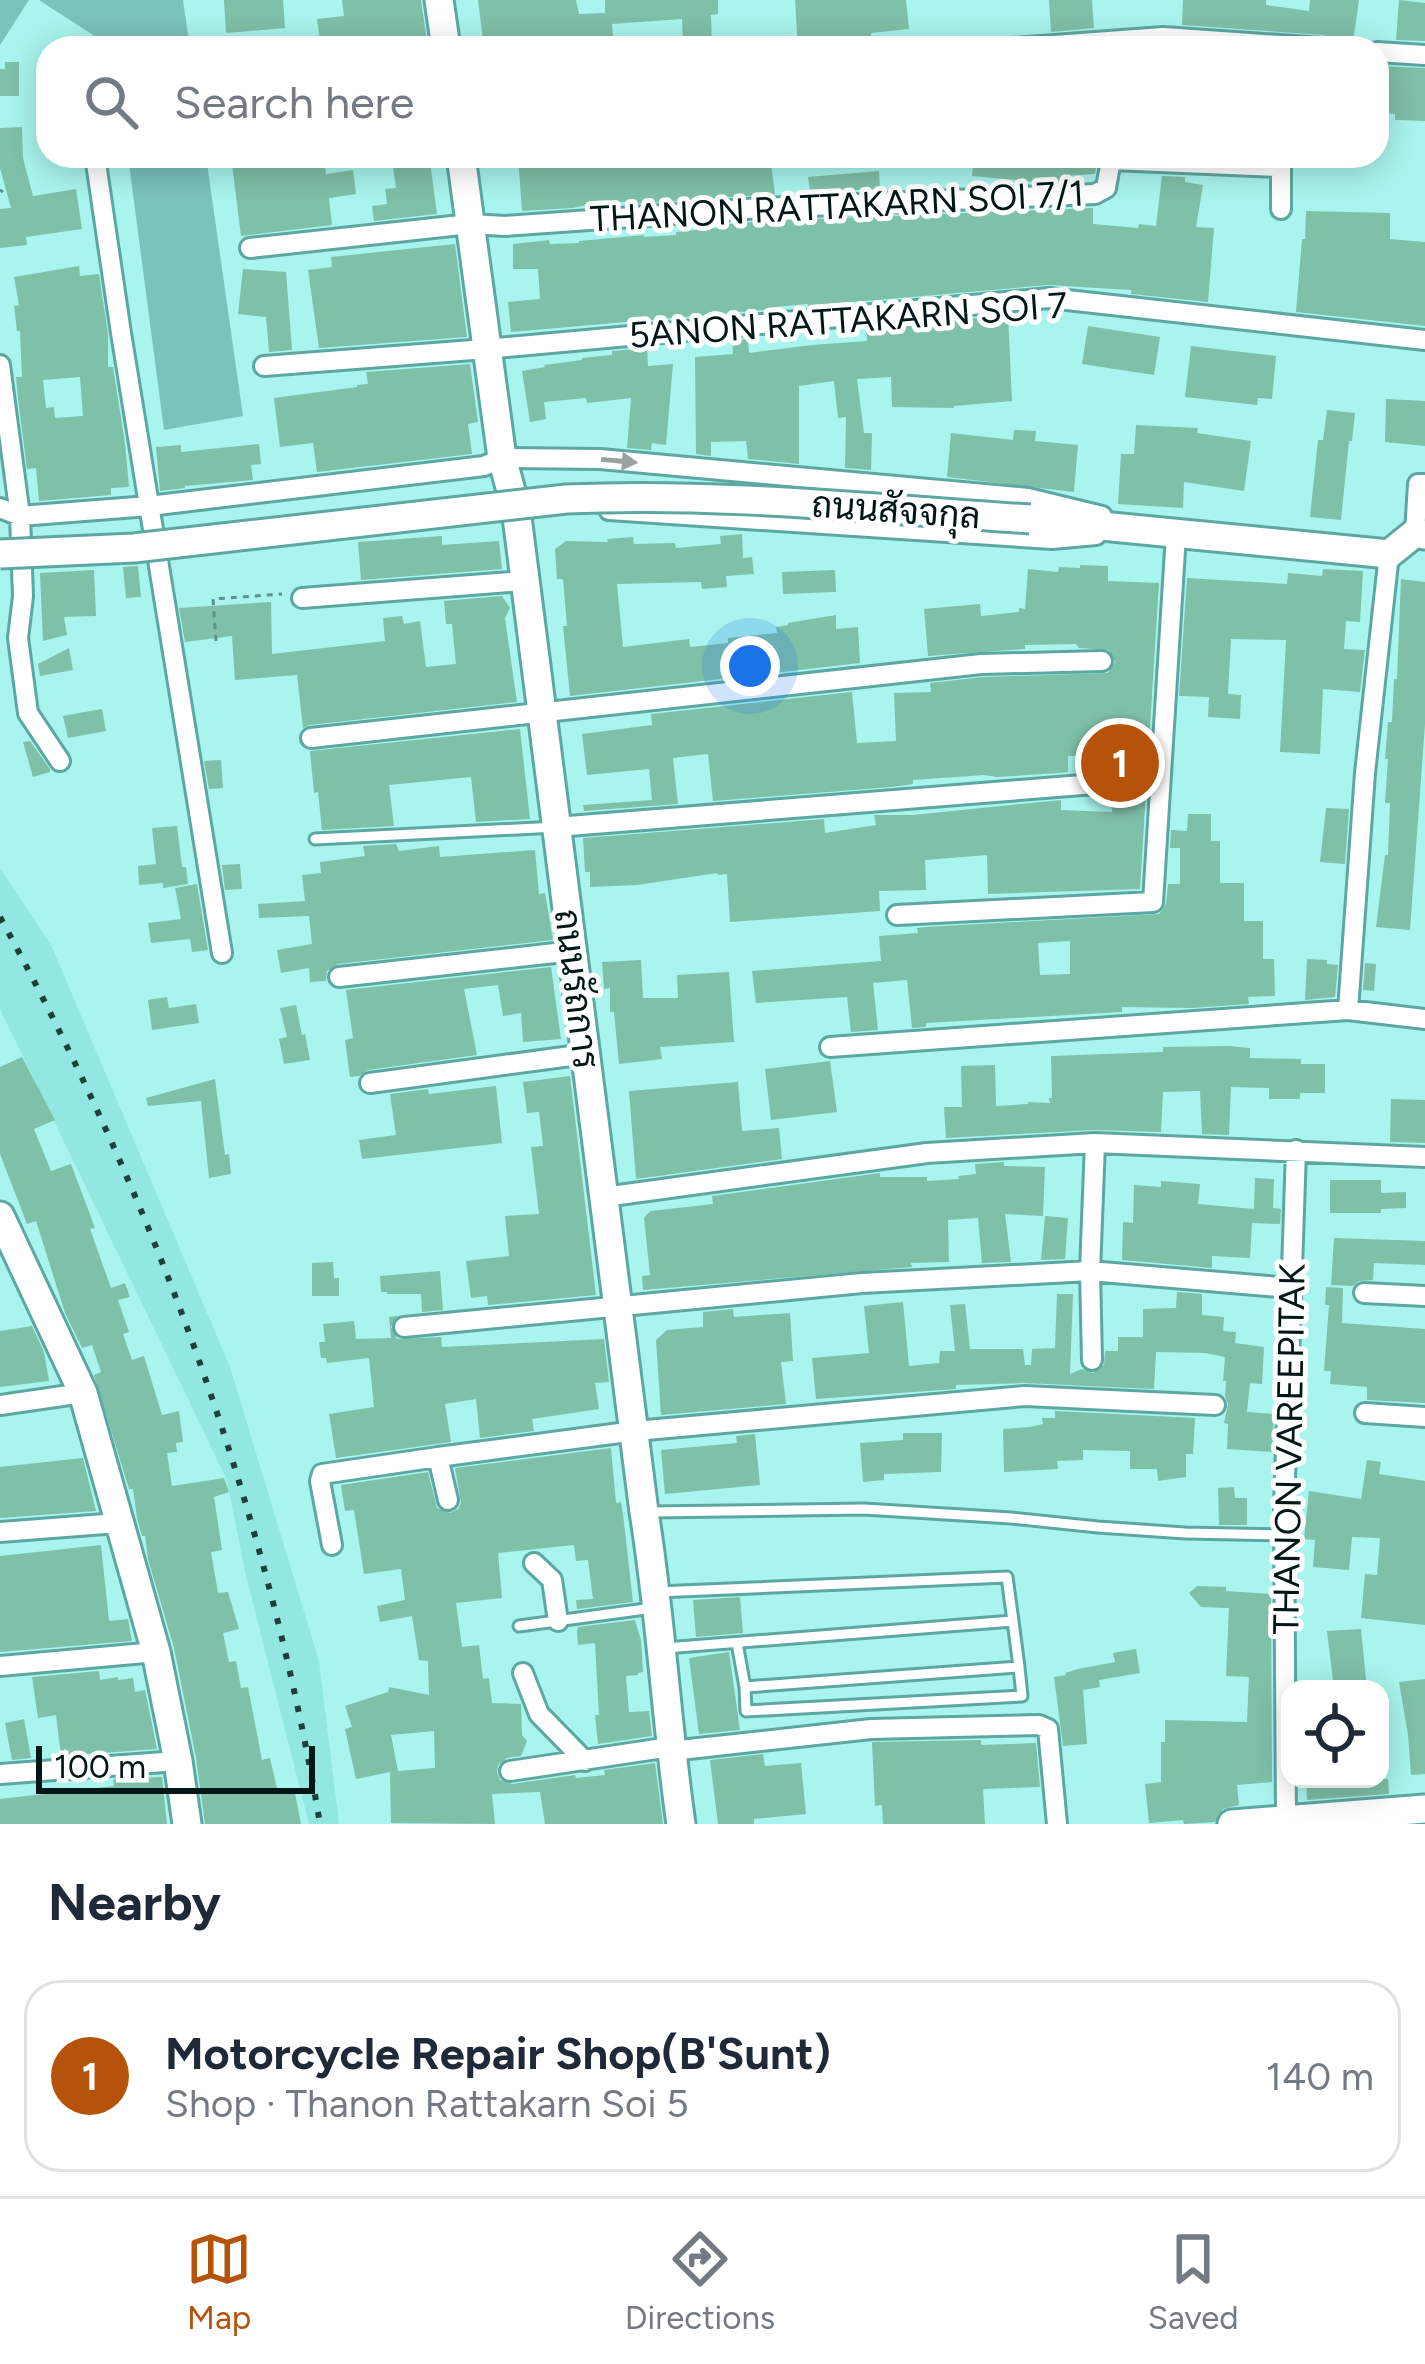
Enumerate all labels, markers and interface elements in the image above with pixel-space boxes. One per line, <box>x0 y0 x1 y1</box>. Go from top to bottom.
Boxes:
search box <box>36 36 1389 168</box>
icon: search <box>78 69 144 135</box>
text: Search here <box>174 75 414 129</box>
street label: THANON RATTAKARN SOI 7/1 <box>589 172 1085 240</box>
street label: 5ANON RATTAKARN SOI 7 <box>627 283 1069 357</box>
one-way arrow <box>601 451 638 470</box>
street label: ถนนสัจจกุล <box>810 483 982 540</box>
your location <box>720 636 780 696</box>
pin: 1 <box>1081 718 1159 808</box>
street label: ถนนรัถการ <box>546 907 608 1071</box>
street label: THANON VAREEPITAK <box>1264 1263 1314 1635</box>
map controls <box>1281 1680 1389 1788</box>
button: locate <box>1281 1680 1389 1788</box>
scale bar <box>36 1740 315 1793</box>
text: 100 m <box>54 1747 146 1786</box>
text: Nearby <box>48 1872 221 1933</box>
text: Motorcycle Repair Shop(B'Sunt) <box>165 2026 831 2080</box>
text: 1 <box>82 2053 98 2100</box>
text: 140 m <box>1266 2053 1374 2100</box>
text: Shop · Thanon Rattakarn Soi 5 <box>165 2080 689 2127</box>
tab: Map <box>186 2226 252 2337</box>
tab: Directions <box>625 2226 775 2337</box>
tab: Saved <box>1148 2226 1239 2337</box>

